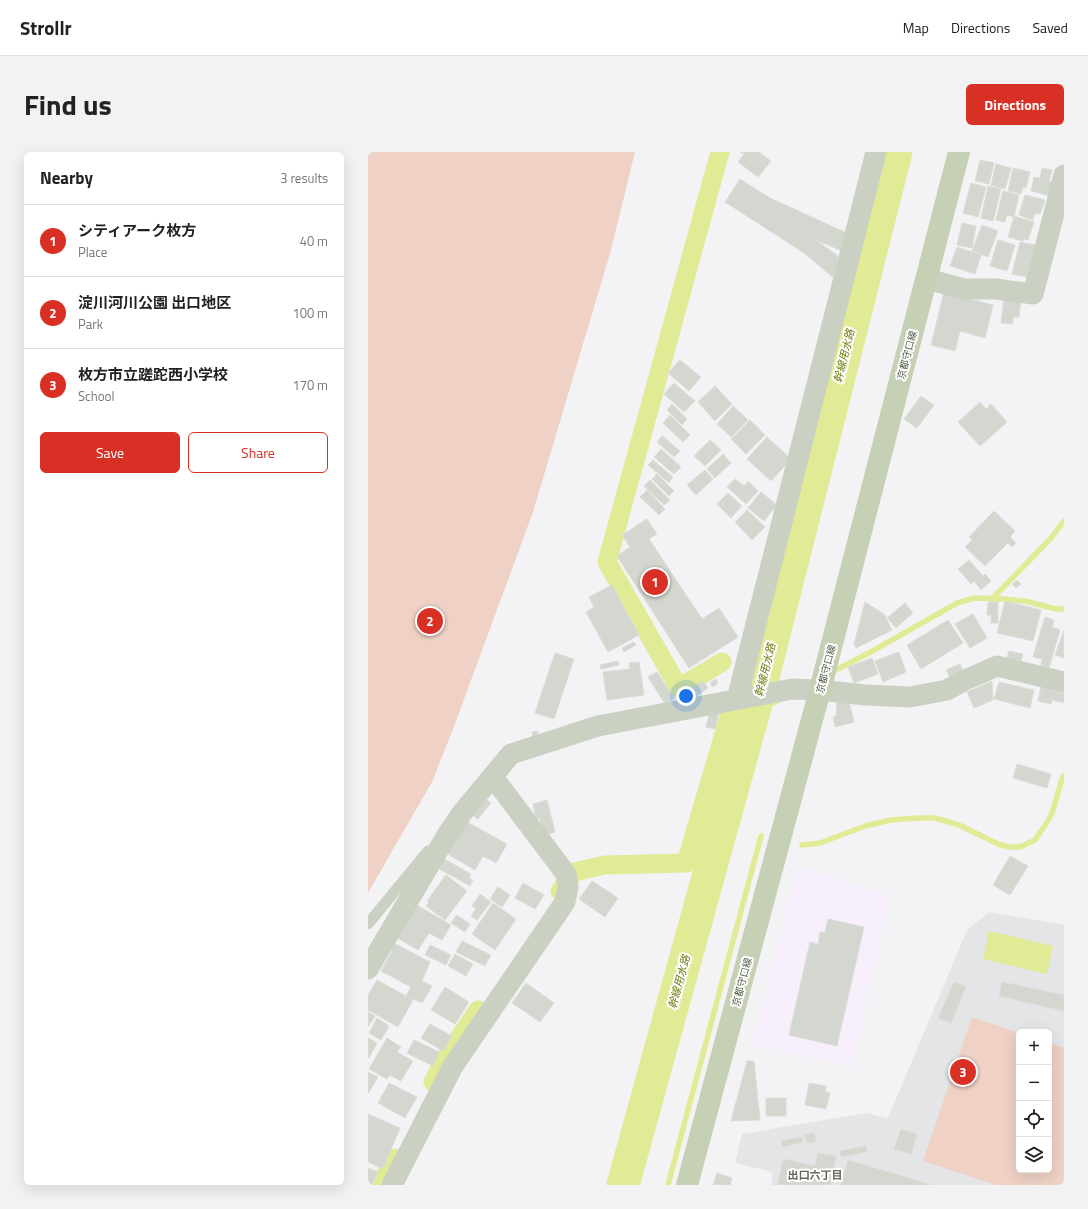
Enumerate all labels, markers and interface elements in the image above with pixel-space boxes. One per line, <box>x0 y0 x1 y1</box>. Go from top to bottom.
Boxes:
text: Strollr <box>20 13 72 42</box>
text: Map <box>903 17 929 38</box>
text: Directions <box>951 17 1010 38</box>
text: Saved <box>1032 17 1068 38</box>
text: Find us <box>24 83 112 126</box>
button: Directions <box>966 84 1064 125</box>
text: Nearby <box>40 165 93 191</box>
text: 3 results <box>280 168 328 188</box>
text: シティアーク枚方 <box>78 219 196 242</box>
text: 1 <box>49 231 57 251</box>
text: 40 m <box>300 231 328 251</box>
text: Place <box>78 242 107 262</box>
text: 淀川河川公園 出口地区 <box>78 291 231 314</box>
text: 2 <box>49 303 57 323</box>
text: 100 m <box>292 303 328 323</box>
text: Park <box>78 314 103 334</box>
water label: 幹線用水路 <box>830 326 859 385</box>
street label: 京都守口線 <box>893 329 921 381</box>
text: 枚方市立蹉跎西小学校 <box>78 363 228 386</box>
text: 3 <box>49 375 57 395</box>
text: 170 m <box>292 375 328 395</box>
text: School <box>78 386 114 406</box>
button: Save <box>40 432 180 473</box>
button: Share <box>188 432 328 473</box>
pin: 1 <box>642 567 668 597</box>
pin: 2 <box>417 606 443 636</box>
water label: 幹線用水路 <box>751 640 780 699</box>
street label: 京都守口線 <box>812 643 840 695</box>
your location <box>676 686 696 706</box>
water label: 幹線用水路 <box>664 952 694 1011</box>
street label: 京都守口線 <box>728 956 756 1008</box>
map controls <box>1016 1029 1052 1173</box>
button: + <box>1016 1029 1052 1065</box>
pin: 3 <box>950 1057 976 1087</box>
button: − <box>1016 1065 1052 1101</box>
button: locate <box>1016 1101 1052 1137</box>
button: layers <box>1016 1137 1052 1173</box>
district label: 出口六丁目 <box>788 1167 843 1183</box>

